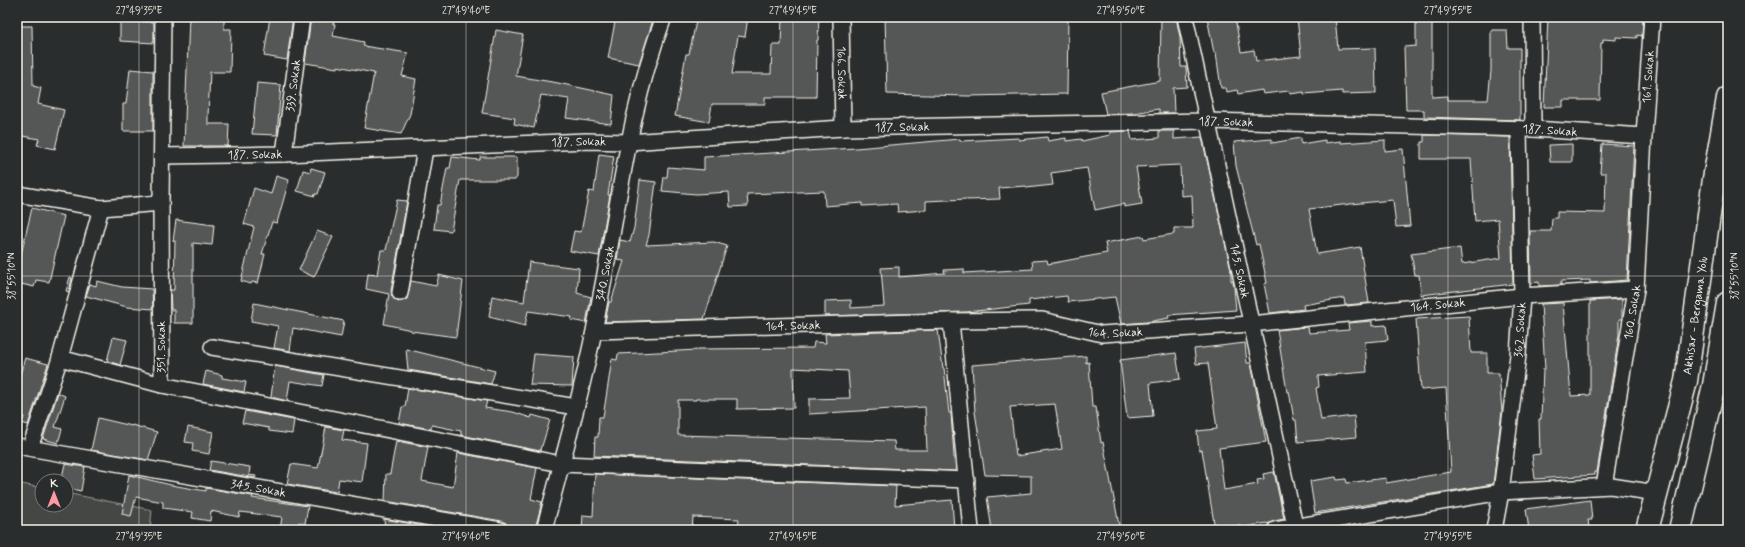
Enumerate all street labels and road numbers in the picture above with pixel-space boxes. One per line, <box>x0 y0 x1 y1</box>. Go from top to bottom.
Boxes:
street label: 166. Sokak <box>833 46 849 100</box>
street label: 161. Sokak <box>1639 50 1659 104</box>
street label: 339. Sokak <box>283 58 305 113</box>
street label: 187. Sokak <box>1199 114 1254 131</box>
street label: 187. Sokak <box>875 119 930 136</box>
street label: 187. Sokak <box>1522 122 1578 141</box>
street label: 187. Sokak <box>551 134 606 151</box>
street label: 187. Sokak <box>227 147 283 164</box>
street label: 145. Sokak <box>1225 243 1253 300</box>
street label: 340. Sokak <box>593 244 619 303</box>
street label: Akhisar - Bergama Yolu <box>1680 256 1712 376</box>
street label: 160. Sokak <box>1621 284 1645 341</box>
street label: 164. Sokak <box>1410 295 1466 316</box>
street label: 362. Sokak <box>1511 302 1531 358</box>
street label: 164. Sokak <box>765 318 821 335</box>
street label: 351. Sokak <box>154 321 170 373</box>
street label: 164. Sokak <box>1086 324 1143 343</box>
street label: 345. Sokak <box>229 476 287 502</box>

